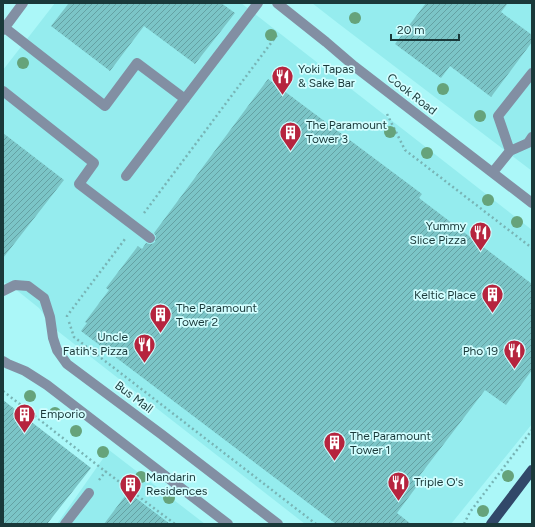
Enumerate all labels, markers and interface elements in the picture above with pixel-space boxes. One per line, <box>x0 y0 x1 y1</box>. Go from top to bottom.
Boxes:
scale bar <box>391 16 459 42</box>
text: 20 m <box>397 23 425 37</box>
place label: Yoki Tapas & Sake Bar <box>298 62 355 90</box>
restaurant icon: Yoki Tapas & Sake Bar <box>269 63 295 96</box>
street label: Cook Road <box>384 70 440 118</box>
place label: The Paramount Tower 3 <box>306 118 388 146</box>
building icon: The Paramount Tower 3 <box>277 119 303 152</box>
place label: Yummy Slice Pizza <box>410 219 467 247</box>
restaurant icon: Yummy Slice Pizza <box>468 220 494 253</box>
building icon: Keltic Place <box>479 282 505 315</box>
place label: Keltic Place <box>414 288 476 302</box>
place label: The Paramount Tower 2 <box>176 301 258 329</box>
building icon: The Paramount Tower 2 <box>148 302 174 335</box>
place label: Uncle Fatih's Pizza <box>63 330 128 358</box>
restaurant icon: Uncle Fatih's Pizza <box>131 331 157 364</box>
restaurant icon: Pho 19 <box>501 338 527 371</box>
place label: Pho 19 <box>463 344 498 358</box>
street label: Bus Mall <box>112 378 156 416</box>
building icon: Emporio <box>12 401 38 434</box>
place label: Emporio <box>40 407 85 421</box>
place label: The Paramount Tower 1 <box>350 429 432 457</box>
building icon: The Paramount Tower 1 <box>322 430 348 463</box>
restaurant icon: Triple O's <box>386 469 412 502</box>
place label: Mandarin Residences <box>146 470 208 498</box>
building icon: Mandarin Residences <box>118 471 144 504</box>
place label: Triple O's <box>414 475 464 489</box>

